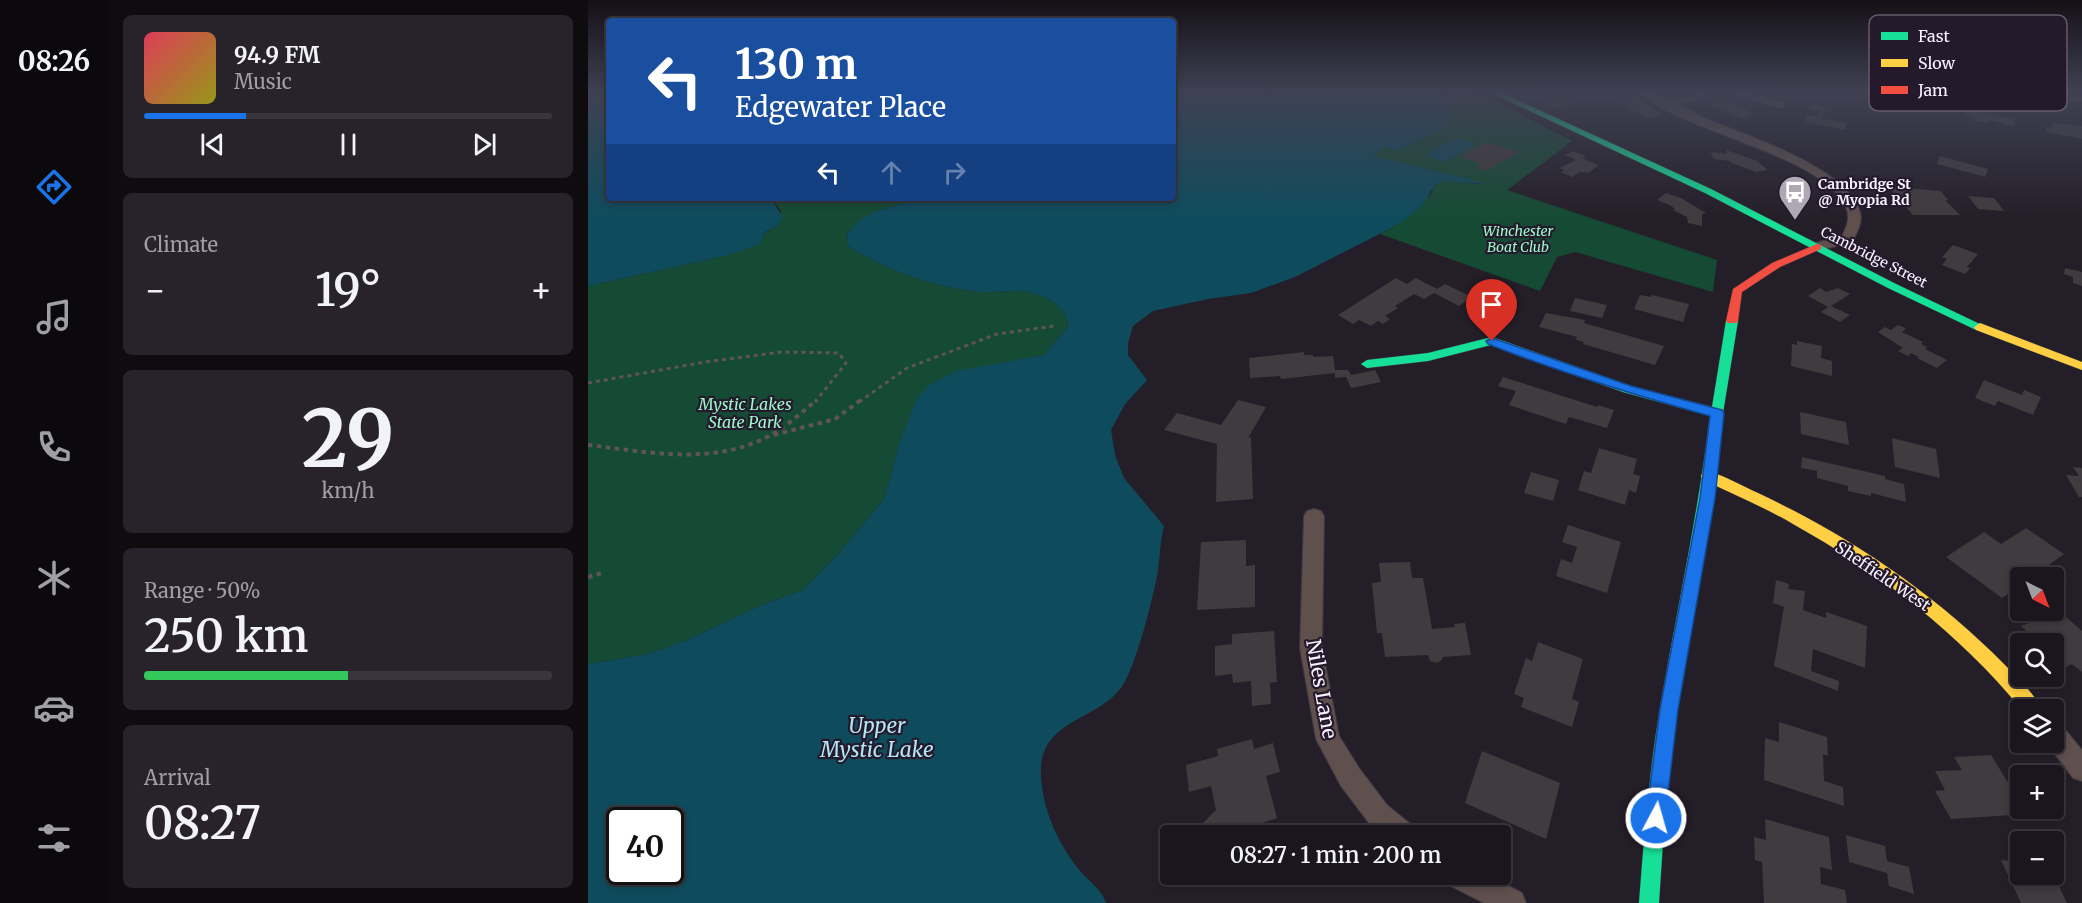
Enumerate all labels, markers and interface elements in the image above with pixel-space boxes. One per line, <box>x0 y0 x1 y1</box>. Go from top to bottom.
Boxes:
legend <box>1869 15 2067 111</box>
text: Fast <box>1918 26 1951 46</box>
text: 130 m <box>735 38 857 90</box>
text: 94.9 FM <box>234 41 320 69</box>
icon: left <box>636 42 714 120</box>
text: 08:26 <box>18 44 90 78</box>
text: Slow <box>1918 53 1956 73</box>
text: Music <box>234 69 292 94</box>
text: Jam <box>1917 80 1948 100</box>
text: Edgewater Place <box>735 90 946 124</box>
icon: previous <box>196 128 229 161</box>
icon: pause <box>332 128 365 161</box>
icon: next <box>468 128 501 161</box>
icon: left <box>812 156 845 189</box>
icon: ahead <box>875 156 908 189</box>
icon: right <box>938 156 971 189</box>
icon: directions <box>33 166 75 208</box>
bus stop icon: Cambridge St @ Myopia Rd <box>1777 174 1813 221</box>
place label: Cambridge St @ Myopia Rd <box>1818 175 1911 209</box>
park label: Winchester Boat Club <box>1483 222 1554 256</box>
street label: Cambridge Street <box>1818 222 1931 292</box>
text: Climate <box>144 232 218 257</box>
text: 19° <box>315 262 381 318</box>
text: − <box>144 270 166 311</box>
text: + <box>530 270 552 311</box>
pin <box>1466 279 1517 341</box>
icon: arrive <box>1475 288 1508 321</box>
icon: music <box>33 296 75 338</box>
text: 29 <box>302 390 394 488</box>
park label: Mystic Lakes State Park <box>697 394 792 432</box>
icon: phone <box>33 426 75 468</box>
text: km/h <box>322 478 374 503</box>
street label: Sheffield West <box>1832 537 1935 616</box>
icon: climate <box>33 557 75 599</box>
north arrow <box>2010 567 2064 621</box>
map controls <box>2010 567 2064 885</box>
text: Range · 50% <box>144 578 261 603</box>
text: 250 km <box>144 608 309 664</box>
button: search <box>2010 633 2064 687</box>
street label: Niles Lane <box>1301 637 1343 741</box>
icon: car <box>33 687 75 729</box>
button: layers <box>2010 699 2064 753</box>
water label: Upper Mystic Lake <box>819 712 934 763</box>
text: Arrival <box>144 765 211 790</box>
button: + <box>2010 765 2064 819</box>
position arrow <box>1624 786 1688 850</box>
text: 08:27 <box>144 795 261 851</box>
speed limit sign: 40 <box>606 807 684 885</box>
icon: filters <box>33 817 75 859</box>
button: − <box>2010 831 2064 885</box>
text: 08:27 · 1 min · 200 m <box>1230 841 1441 869</box>

